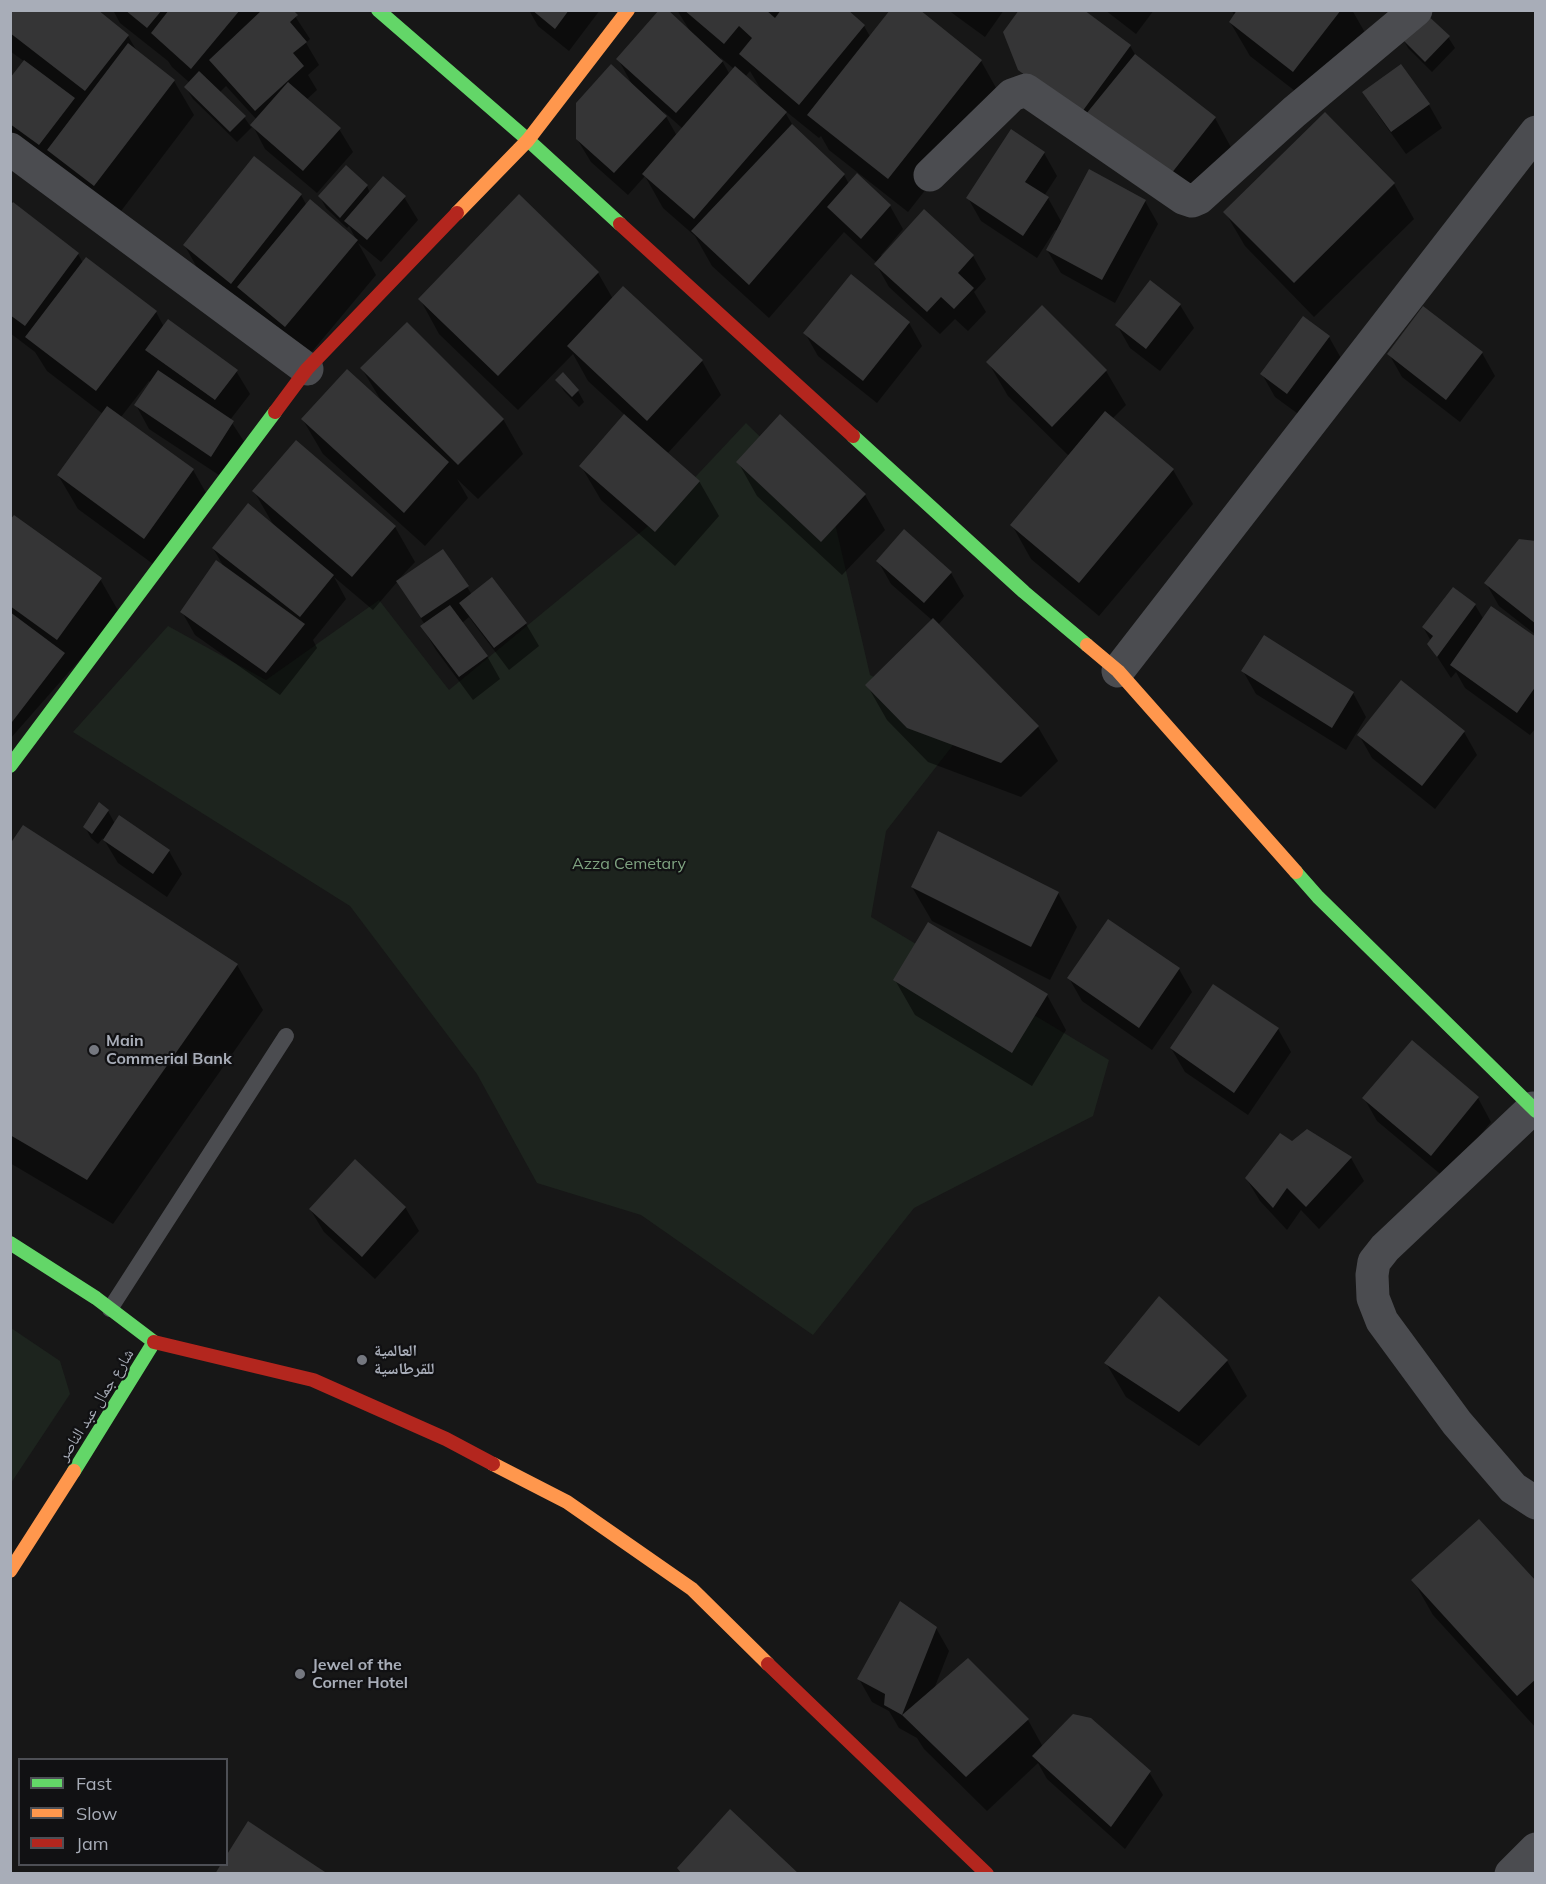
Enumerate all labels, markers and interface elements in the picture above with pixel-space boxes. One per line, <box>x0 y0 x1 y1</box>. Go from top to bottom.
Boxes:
park label: Azza Cemetary <box>572 854 686 874</box>
place label: Main Commerial Bank <box>106 1031 232 1069</box>
marker: Main Commerial Bank <box>87 1043 101 1057</box>
place label: العالمية للقرطاسية <box>374 1341 434 1379</box>
street label: شارع جمال عبد الناصر <box>54 1345 138 1465</box>
marker: العالمية للقرطاسية <box>355 1353 369 1367</box>
place label: Jewel of the Corner Hotel <box>312 1655 408 1693</box>
marker: Jewel of the Corner Hotel <box>293 1667 307 1681</box>
legend <box>18 1758 228 1866</box>
text: Fast <box>76 1772 112 1795</box>
text: Slow <box>76 1802 117 1825</box>
text: Jam <box>76 1832 109 1855</box>

